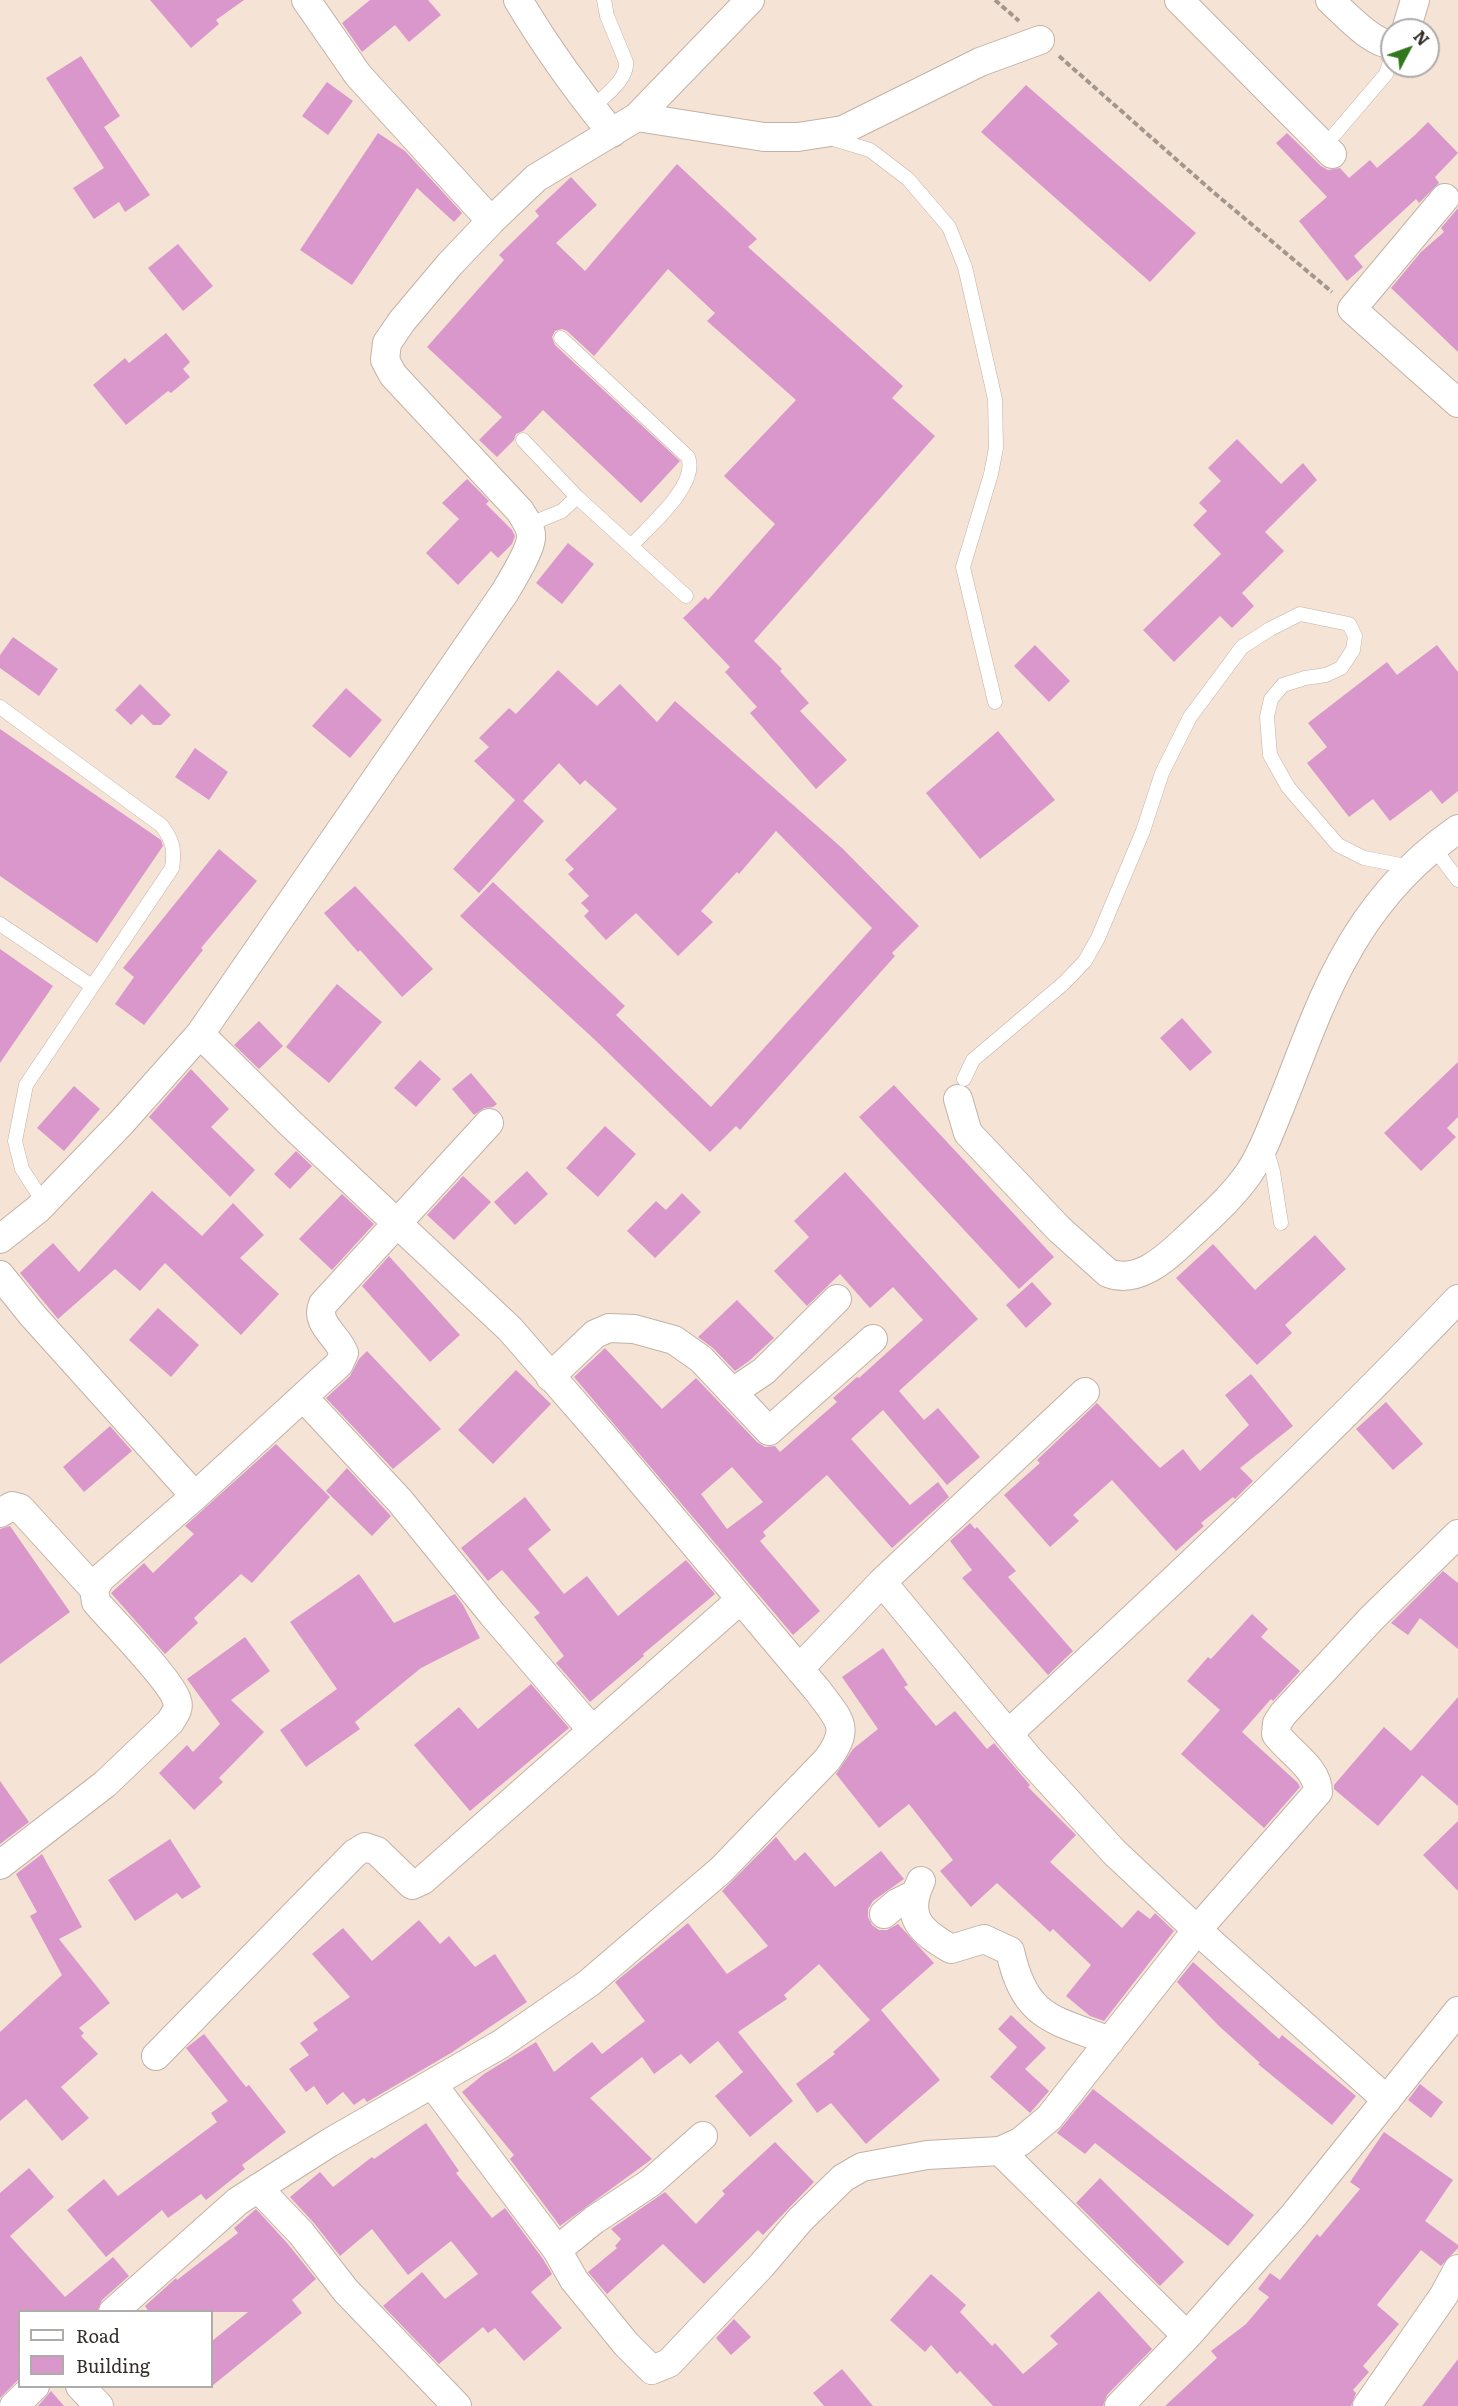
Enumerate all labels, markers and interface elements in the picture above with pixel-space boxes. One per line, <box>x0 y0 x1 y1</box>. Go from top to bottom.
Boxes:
north arrow <box>1380 18 1440 78</box>
text: N <box>1409 25 1436 50</box>
legend <box>18 2310 213 2388</box>
text: Road <box>76 2322 120 2349</box>
text: Building <box>76 2352 150 2379</box>

